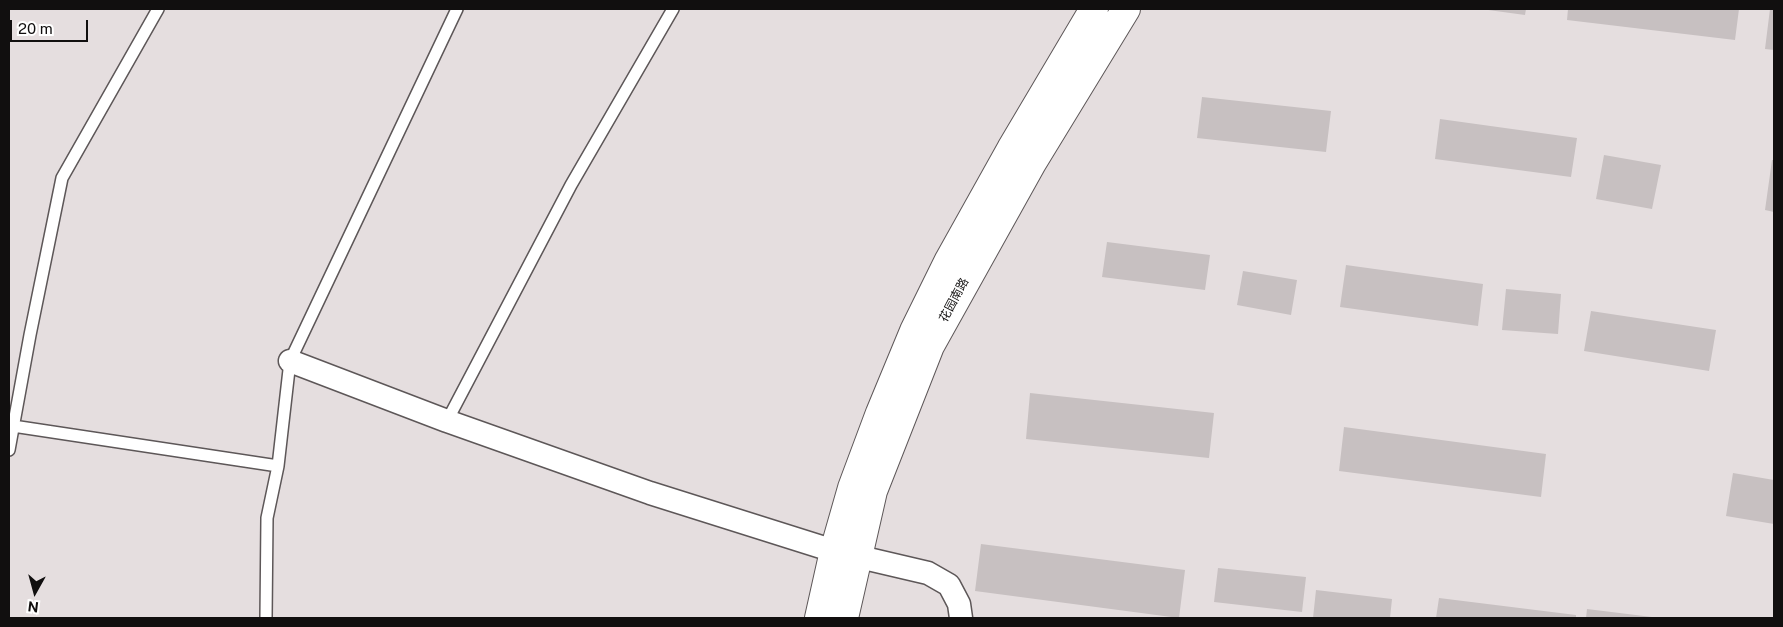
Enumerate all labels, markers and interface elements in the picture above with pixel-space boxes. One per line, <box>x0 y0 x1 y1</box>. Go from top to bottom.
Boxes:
scale bar <box>12 10 90 42</box>
text: 20 m <box>18 20 53 37</box>
street label: 花园南路 <box>936 275 972 325</box>
north arrow <box>10 567 60 617</box>
text: N <box>27 598 40 615</box>

